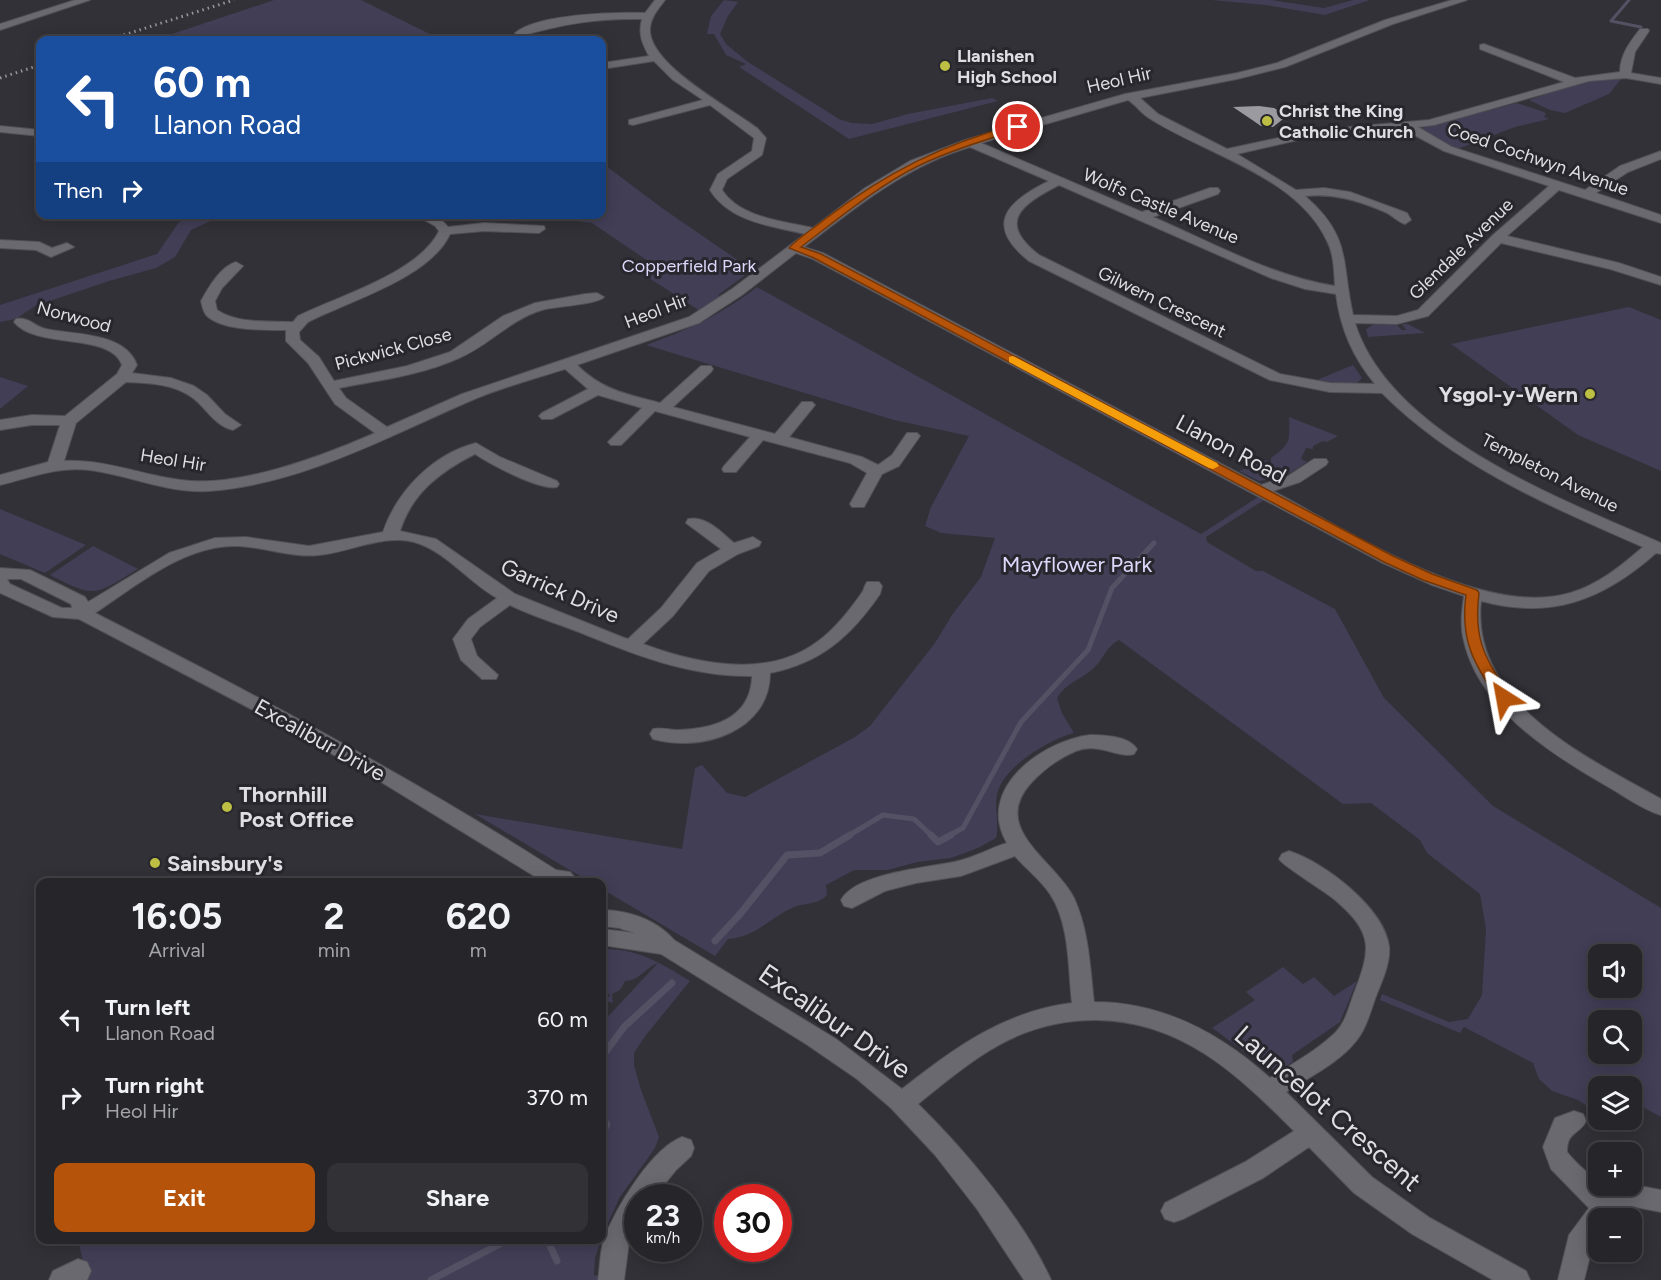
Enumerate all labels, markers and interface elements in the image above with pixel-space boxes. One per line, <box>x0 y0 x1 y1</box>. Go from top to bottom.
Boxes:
place label: Llanishen High School <box>957 45 1057 88</box>
text: 60 m <box>153 57 251 108</box>
marker: Llanishen High School <box>938 59 952 73</box>
icon: left <box>54 60 132 138</box>
street label: Heol Hir <box>1084 62 1154 98</box>
place label: Christ the King Catholic Church <box>1279 100 1413 143</box>
pin <box>992 101 1043 152</box>
text: Llanon Road <box>153 108 301 141</box>
icon: arrive <box>1001 110 1034 143</box>
marker: Christ the King Catholic Church <box>1260 114 1274 128</box>
street label: Coed Cochwyn Avenue <box>1444 118 1632 200</box>
street label: Wolfs Castle Avenue <box>1080 163 1242 249</box>
icon: right <box>115 174 148 207</box>
text: Then <box>54 177 103 204</box>
street label: Glendale Avenue <box>1404 194 1518 304</box>
park label: Copperfield Park <box>622 255 756 277</box>
street label: Gilwern Crescent <box>1094 261 1230 343</box>
street label: Heol Hir <box>621 289 691 333</box>
street label: Norwood <box>35 297 113 337</box>
street label: Pickwick Close <box>332 323 454 375</box>
place label: Ysgol-y-Wern <box>1439 381 1578 408</box>
marker: Ysgol-y-Wern <box>1583 387 1597 401</box>
street label: Llanon Road <box>1171 409 1291 489</box>
street label: Templeton Avenue <box>1478 429 1622 517</box>
street label: Heol Hir <box>139 444 207 476</box>
park label: Mayflower Park <box>1002 551 1153 578</box>
street label: Garrick Drive <box>497 553 623 629</box>
position arrow <box>1472 666 1536 730</box>
street label: Excalibur Drive <box>250 693 390 787</box>
place label: Thornhill Post Office <box>239 781 354 833</box>
marker: Thornhill Post Office <box>220 800 234 814</box>
place label: Sainsbury's <box>167 850 283 877</box>
marker: Sainsbury's <box>148 856 162 870</box>
text: 16:05 <box>131 895 222 938</box>
text: 2 <box>324 895 344 938</box>
text: 620 <box>446 895 511 938</box>
text: Arrival <box>149 938 205 962</box>
text: min <box>318 938 350 962</box>
text: m <box>470 938 487 962</box>
map controls <box>1588 944 1642 1262</box>
button: sound <box>1588 944 1642 998</box>
street label: Excalibur Drive <box>752 956 918 1086</box>
text: Turn left <box>105 994 191 1021</box>
icon: left <box>54 1003 87 1036</box>
text: 60 m <box>537 1006 588 1033</box>
button: search <box>1588 1010 1642 1064</box>
street label: Launcelot Crescent <box>1228 1018 1428 1198</box>
text: Llanon Road <box>105 1021 215 1045</box>
text: Turn right <box>105 1072 204 1099</box>
button: layers <box>1588 1076 1642 1130</box>
icon: right <box>54 1081 87 1114</box>
text: 370 m <box>526 1084 588 1111</box>
text: Heol Hir <box>105 1099 178 1123</box>
button: + <box>1588 1142 1642 1196</box>
button: Exit <box>54 1163 315 1232</box>
button: Share <box>327 1163 588 1232</box>
speed limit sign: 30 <box>714 1184 792 1262</box>
text: 23 <box>646 1197 680 1234</box>
button: − <box>1588 1208 1642 1262</box>
text: km/h <box>646 1229 680 1247</box>

